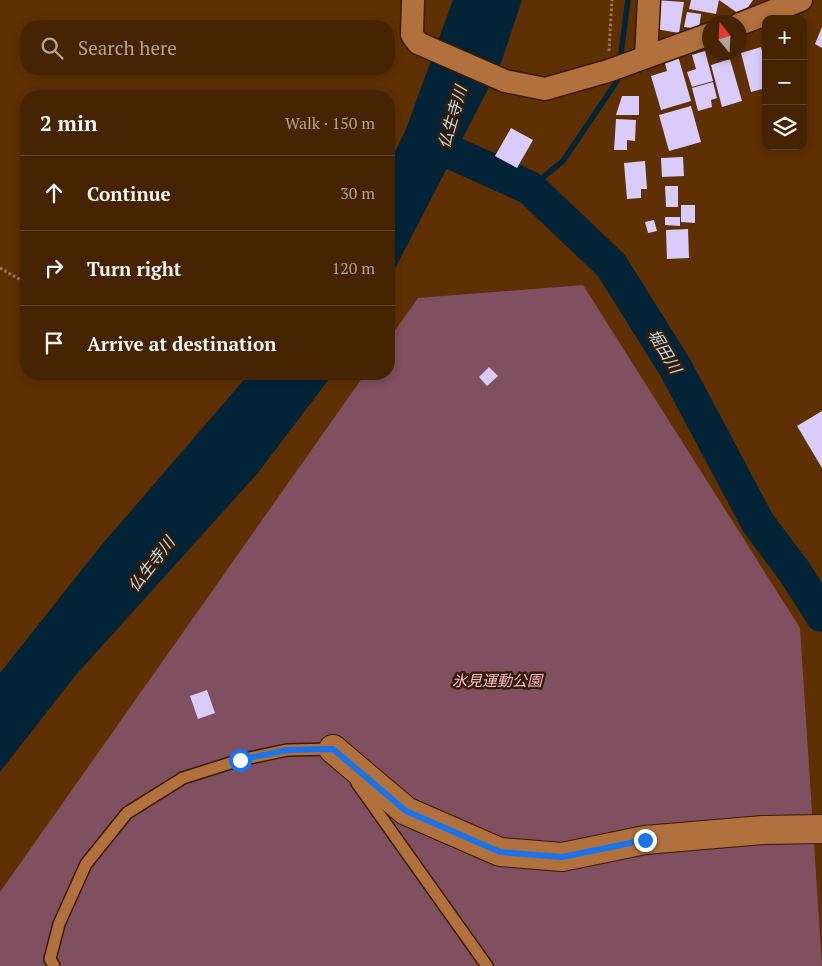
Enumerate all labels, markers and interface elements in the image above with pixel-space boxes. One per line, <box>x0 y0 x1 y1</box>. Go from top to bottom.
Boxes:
north arrow <box>702 15 747 60</box>
map controls <box>762 15 807 150</box>
button: + <box>762 15 807 60</box>
search box <box>20 20 395 75</box>
icon: search <box>38 34 66 62</box>
text: Search here <box>78 35 177 60</box>
button: − <box>762 60 807 105</box>
water label: 仏生寺川 <box>433 81 472 151</box>
button: layers <box>762 105 807 150</box>
text: 2 min <box>40 109 97 137</box>
text: Walk · 150 m <box>285 112 375 134</box>
icon: ahead <box>40 179 68 207</box>
text: Continue <box>87 181 171 206</box>
text: 30 m <box>340 182 375 204</box>
icon: right <box>40 254 68 282</box>
text: Turn right <box>87 256 181 281</box>
text: 120 m <box>332 257 375 279</box>
water label: 堀田川 <box>643 325 688 379</box>
icon: arrive <box>40 329 68 357</box>
text: Arrive at destination <box>87 331 276 356</box>
water label: 仏生寺川 <box>123 530 181 596</box>
park label: 氷見運動公園 <box>452 670 544 690</box>
route start <box>229 749 252 772</box>
route end <box>634 829 657 852</box>

